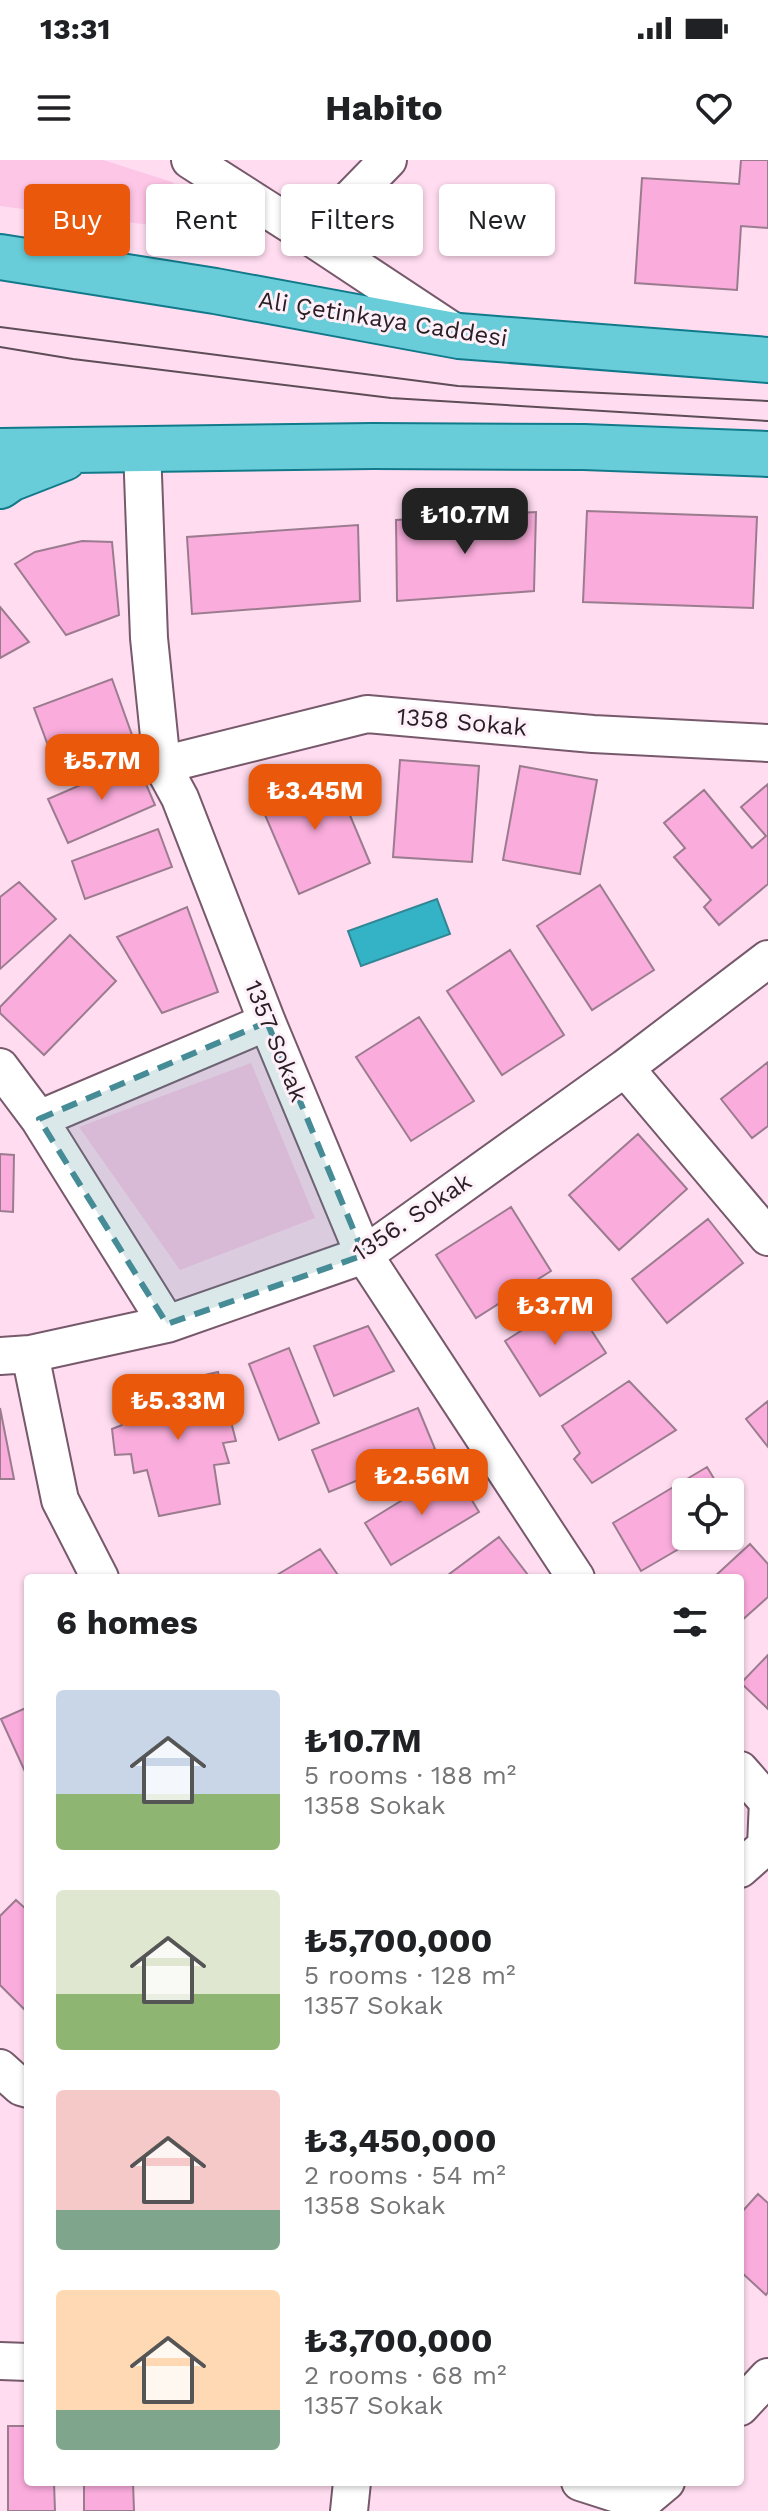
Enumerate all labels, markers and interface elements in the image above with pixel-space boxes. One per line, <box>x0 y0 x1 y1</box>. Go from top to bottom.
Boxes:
text: 13:31 <box>40 11 111 46</box>
icon: menu <box>32 86 76 130</box>
icon: heart <box>692 86 736 130</box>
text: Habito <box>325 87 443 129</box>
chip: Buy <box>24 184 130 256</box>
chip: Rent <box>146 184 265 256</box>
chip: Filters <box>281 184 423 256</box>
chip: New <box>439 184 555 256</box>
street label: Ali Çetinkaya Caddesi <box>257 285 509 353</box>
pin: ₺10.7M <box>400 488 530 556</box>
text: ₺10.7M <box>420 499 510 529</box>
street label: 1358 Sokak <box>396 702 529 742</box>
pin: ₺5.7M <box>46 734 158 802</box>
text: ₺5.7M <box>63 745 141 775</box>
pin: ₺3.45M <box>250 764 380 832</box>
text: ₺3.45M <box>267 775 363 805</box>
street label: 1357 Sokak <box>239 976 313 1106</box>
street label: 1356. Sokak <box>347 1167 477 1267</box>
pin: ₺3.7M <box>499 1279 611 1347</box>
text: ₺3.7M <box>516 1290 594 1320</box>
pin: ₺5.33M <box>113 1374 243 1442</box>
text: ₺5.33M <box>130 1385 226 1415</box>
pin: ₺2.56M <box>357 1449 487 1517</box>
text: ₺2.56M <box>374 1460 470 1490</box>
map controls <box>672 1478 744 1550</box>
button: locate <box>672 1478 744 1550</box>
icon: filters <box>668 1600 712 1644</box>
text: 6 homes <box>56 1602 198 1642</box>
text: ₺10.7M <box>304 1720 422 1760</box>
icon: home <box>120 1722 216 1818</box>
text: 5 rooms · 188 m² <box>304 1760 516 1790</box>
text: 1358 Sokak <box>304 1790 446 1820</box>
text: ₺5,700,000 <box>304 1920 492 1960</box>
icon: home <box>120 1922 216 2018</box>
text: 5 rooms · 128 m² <box>304 1960 515 1990</box>
text: 1357 Sokak <box>304 1990 443 2020</box>
text: ₺3,450,000 <box>304 2120 497 2160</box>
icon: home <box>120 2122 216 2218</box>
text: 2 rooms · 54 m² <box>304 2160 506 2190</box>
text: 1358 Sokak <box>304 2190 446 2220</box>
text: ₺3,700,000 <box>304 2320 493 2360</box>
icon: home <box>120 2322 216 2418</box>
text: 2 rooms · 68 m² <box>304 2360 506 2390</box>
text: 1357 Sokak <box>304 2390 443 2420</box>

